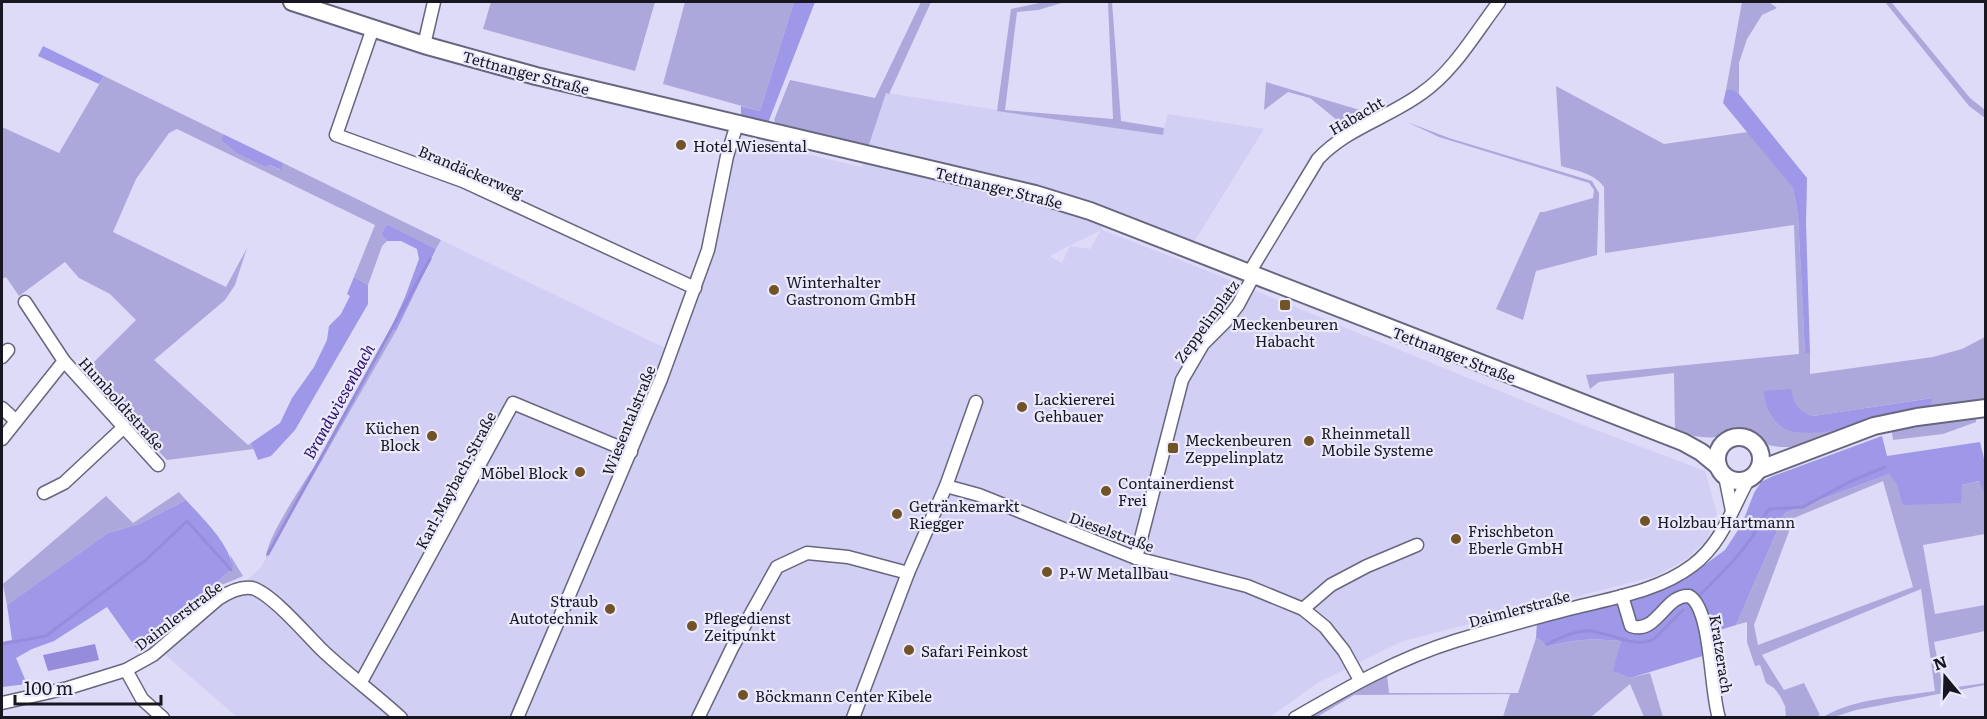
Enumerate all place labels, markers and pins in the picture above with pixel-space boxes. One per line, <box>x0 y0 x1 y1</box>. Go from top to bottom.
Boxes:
place label: Hotel Wiesental <box>693 134 807 157</box>
marker: Hotel Wiesental <box>674 138 688 152</box>
place label: Winterhalter Gastronom GmbH <box>786 270 916 310</box>
marker: Winterhalter Gastronom GmbH <box>767 283 781 297</box>
marker: Meckenbeuren Habacht <box>1278 298 1292 312</box>
place label: Meckenbeuren Habacht <box>1232 312 1338 352</box>
place label: Lackiererei Gehbauer <box>1034 387 1115 427</box>
marker: Lackiererei Gehbauer <box>1015 400 1029 414</box>
place label: Küchen Block <box>365 416 421 456</box>
place label: Rheinmetall Mobile Systeme <box>1321 421 1433 461</box>
place label: Meckenbeuren Zeppelinplatz <box>1185 428 1292 468</box>
marker: Küchen Block <box>425 429 439 443</box>
marker: Rheinmetall Mobile Systeme <box>1302 434 1316 448</box>
marker: Meckenbeuren Zeppelinplatz <box>1166 441 1180 455</box>
place label: Möbel Block <box>480 461 569 484</box>
marker: Möbel Block <box>573 465 587 479</box>
place label: Containerdienst Frei <box>1118 471 1234 511</box>
marker: Containerdienst Frei <box>1099 484 1113 498</box>
place label: Getränkemarkt Riegger <box>909 494 1020 534</box>
marker: Getränkemarkt Riegger <box>890 507 904 521</box>
place label: Holzbau Hartmann <box>1657 510 1795 533</box>
marker: Holzbau Hartmann <box>1638 514 1652 528</box>
place label: Frischbeton Eberle GmbH <box>1468 519 1564 559</box>
marker: Frischbeton Eberle GmbH <box>1449 532 1463 546</box>
place label: P+W Metallbau <box>1059 561 1169 584</box>
marker: P+W Metallbau <box>1040 565 1054 579</box>
place label: Straub Autotechnik <box>509 589 599 629</box>
marker: Straub Autotechnik <box>603 602 617 616</box>
place label: Pflegedienst Zeitpunkt <box>704 606 791 646</box>
marker: Pflegedienst Zeitpunkt <box>685 619 699 633</box>
place label: Safari Feinkost <box>921 639 1028 662</box>
marker: Safari Feinkost <box>902 643 916 657</box>
place label: Böckmann Center Kibele <box>755 684 932 707</box>
marker: Böckmann Center Kibele <box>736 688 750 702</box>

